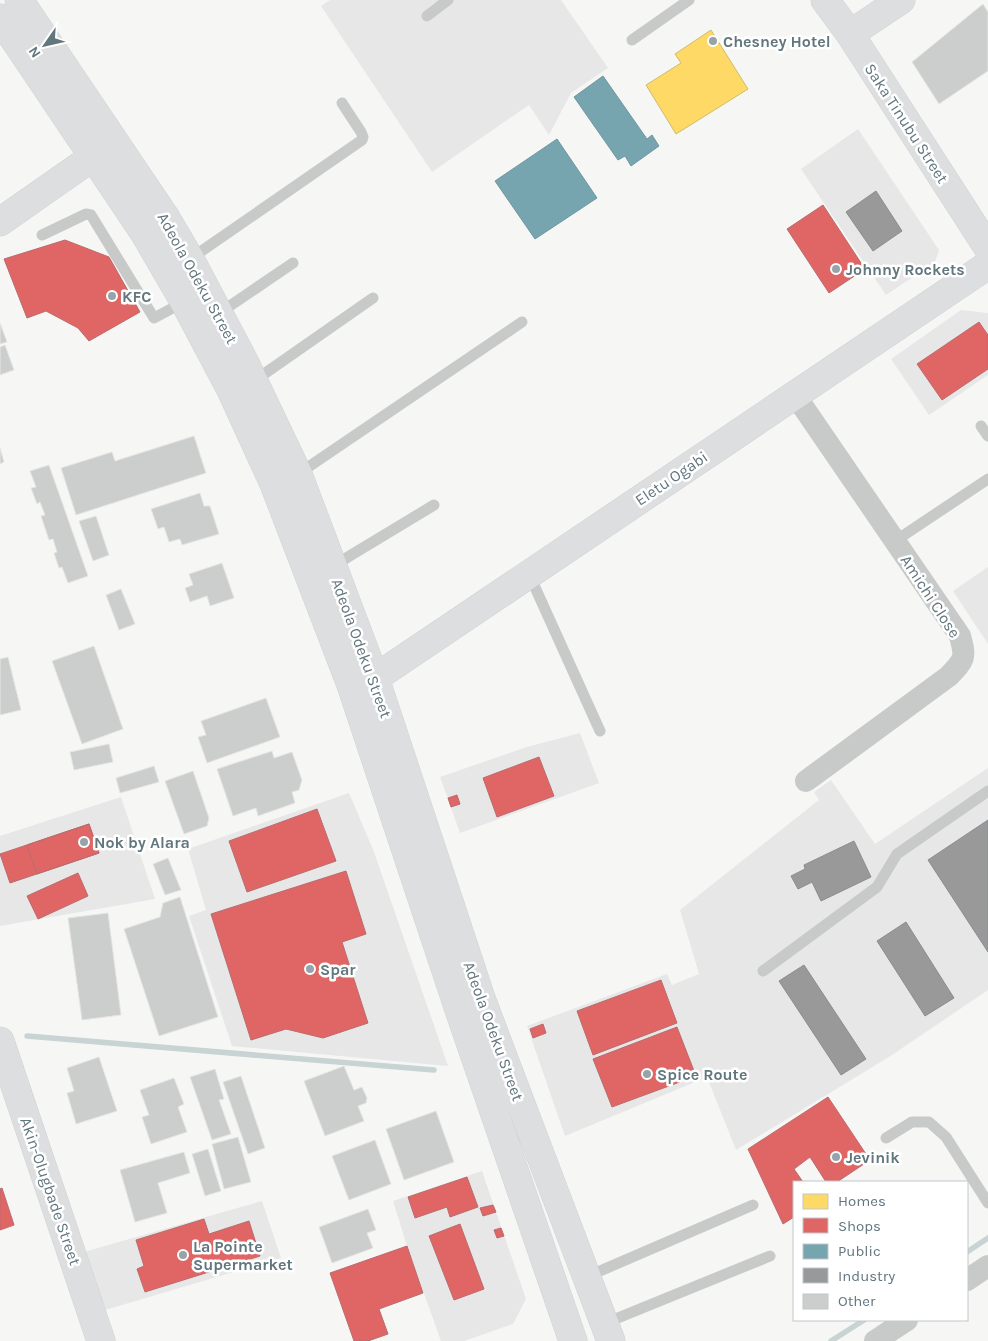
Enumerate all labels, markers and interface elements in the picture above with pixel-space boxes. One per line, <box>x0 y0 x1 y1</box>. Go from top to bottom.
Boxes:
north arrow <box>20 20 70 70</box>
place label: Chesney Hotel <box>723 32 831 51</box>
marker: Chesney Hotel <box>707 35 719 47</box>
text: N <box>25 43 44 61</box>
street label: Saka Tinubu Street <box>861 60 952 187</box>
street label: Adeola Odeku Street <box>154 209 242 347</box>
place label: Johnny Rockets <box>846 260 965 279</box>
marker: Johnny Rockets <box>830 263 842 275</box>
place label: KFC <box>122 287 151 306</box>
marker: KFC <box>106 290 118 302</box>
street label: Eletu Ogabi <box>631 447 711 510</box>
street label: Amichi Close <box>897 551 964 641</box>
street label: Adeola Odeku Street <box>327 576 396 721</box>
place label: Nok by Alara <box>94 833 190 852</box>
marker: Nok by Alara <box>78 836 90 848</box>
street label: Adeola Odeku Street <box>459 959 528 1104</box>
place label: Spar <box>320 960 356 979</box>
marker: Spar <box>304 963 316 975</box>
place label: Spice Route <box>657 1065 747 1084</box>
marker: Spice Route <box>641 1068 653 1080</box>
street label: Akin-Olugbade Street <box>16 1115 85 1268</box>
place label: Jevinik <box>846 1148 900 1167</box>
marker: Jevinik <box>830 1151 842 1163</box>
legend <box>793 1181 968 1321</box>
text: Homes <box>838 1192 886 1210</box>
text: Shops <box>838 1217 881 1235</box>
place label: La Pointe Supermarket <box>193 1237 293 1274</box>
text: Public <box>838 1242 881 1260</box>
marker: La Pointe Supermarket <box>177 1249 189 1261</box>
text: Industry <box>838 1267 895 1285</box>
text: Other <box>838 1292 876 1310</box>

